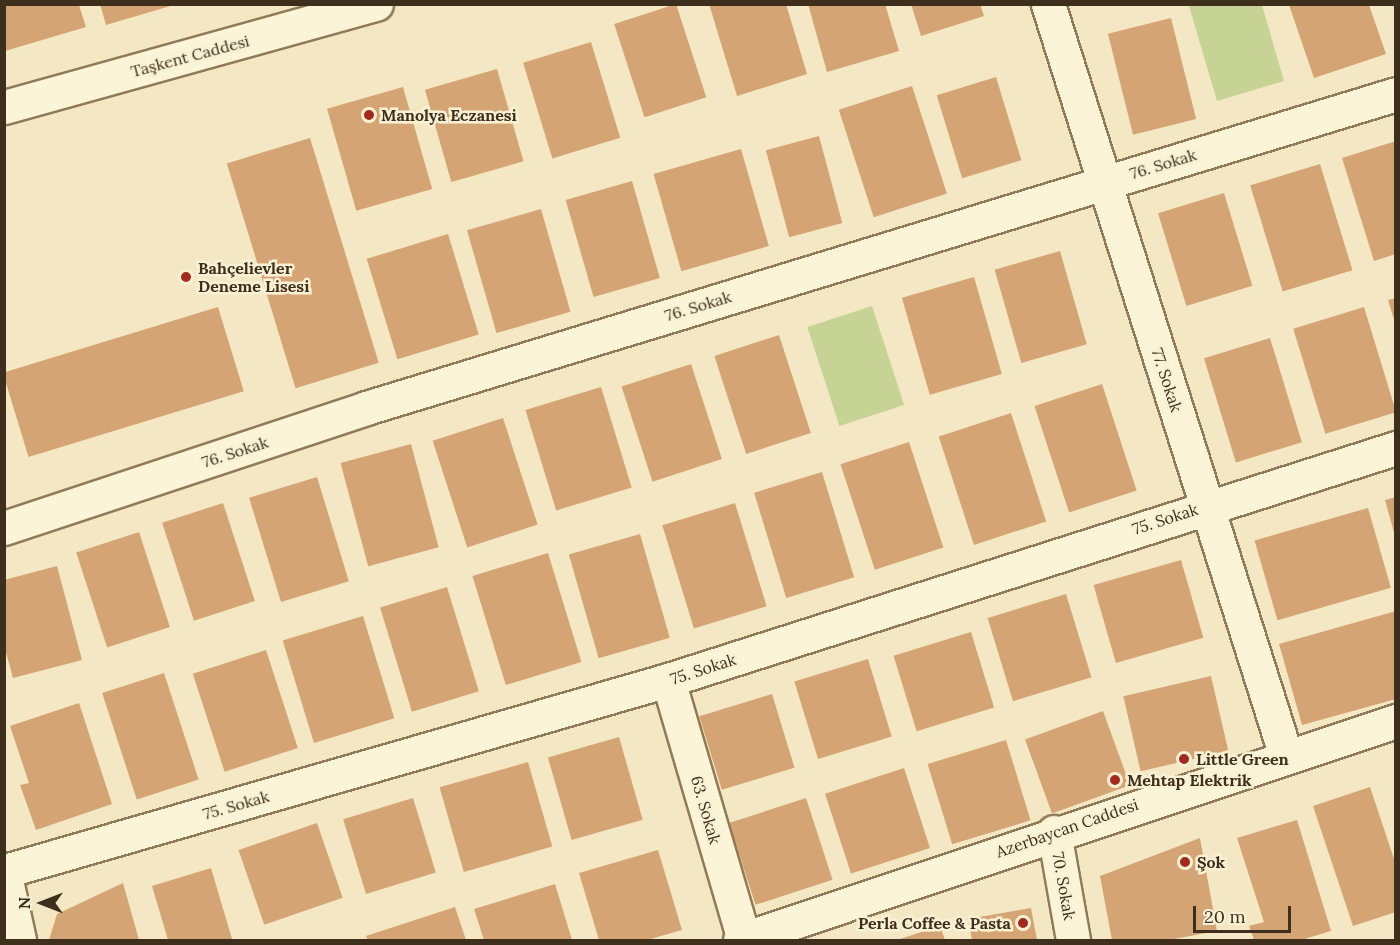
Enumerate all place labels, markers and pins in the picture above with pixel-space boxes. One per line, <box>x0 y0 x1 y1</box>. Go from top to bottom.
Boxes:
place label: Manolya Eczanesi <box>381 105 517 125</box>
marker: Manolya Eczanesi <box>362 108 376 122</box>
place label: Bahçelievler Deneme Lisesi <box>198 258 309 296</box>
marker: Bahçelievler Deneme Lisesi <box>179 270 193 284</box>
place label: Little Green <box>1196 749 1289 769</box>
marker: Little Green <box>1177 752 1191 766</box>
place label: Mehtap Elektrik <box>1127 770 1252 790</box>
marker: Mehtap Elektrik <box>1108 773 1122 787</box>
place label: Şok <box>1197 852 1225 872</box>
marker: Şok <box>1178 855 1192 869</box>
place label: Perla Coffee & Pasta <box>858 913 1011 933</box>
marker: Perla Coffee & Pasta <box>1016 916 1030 930</box>

